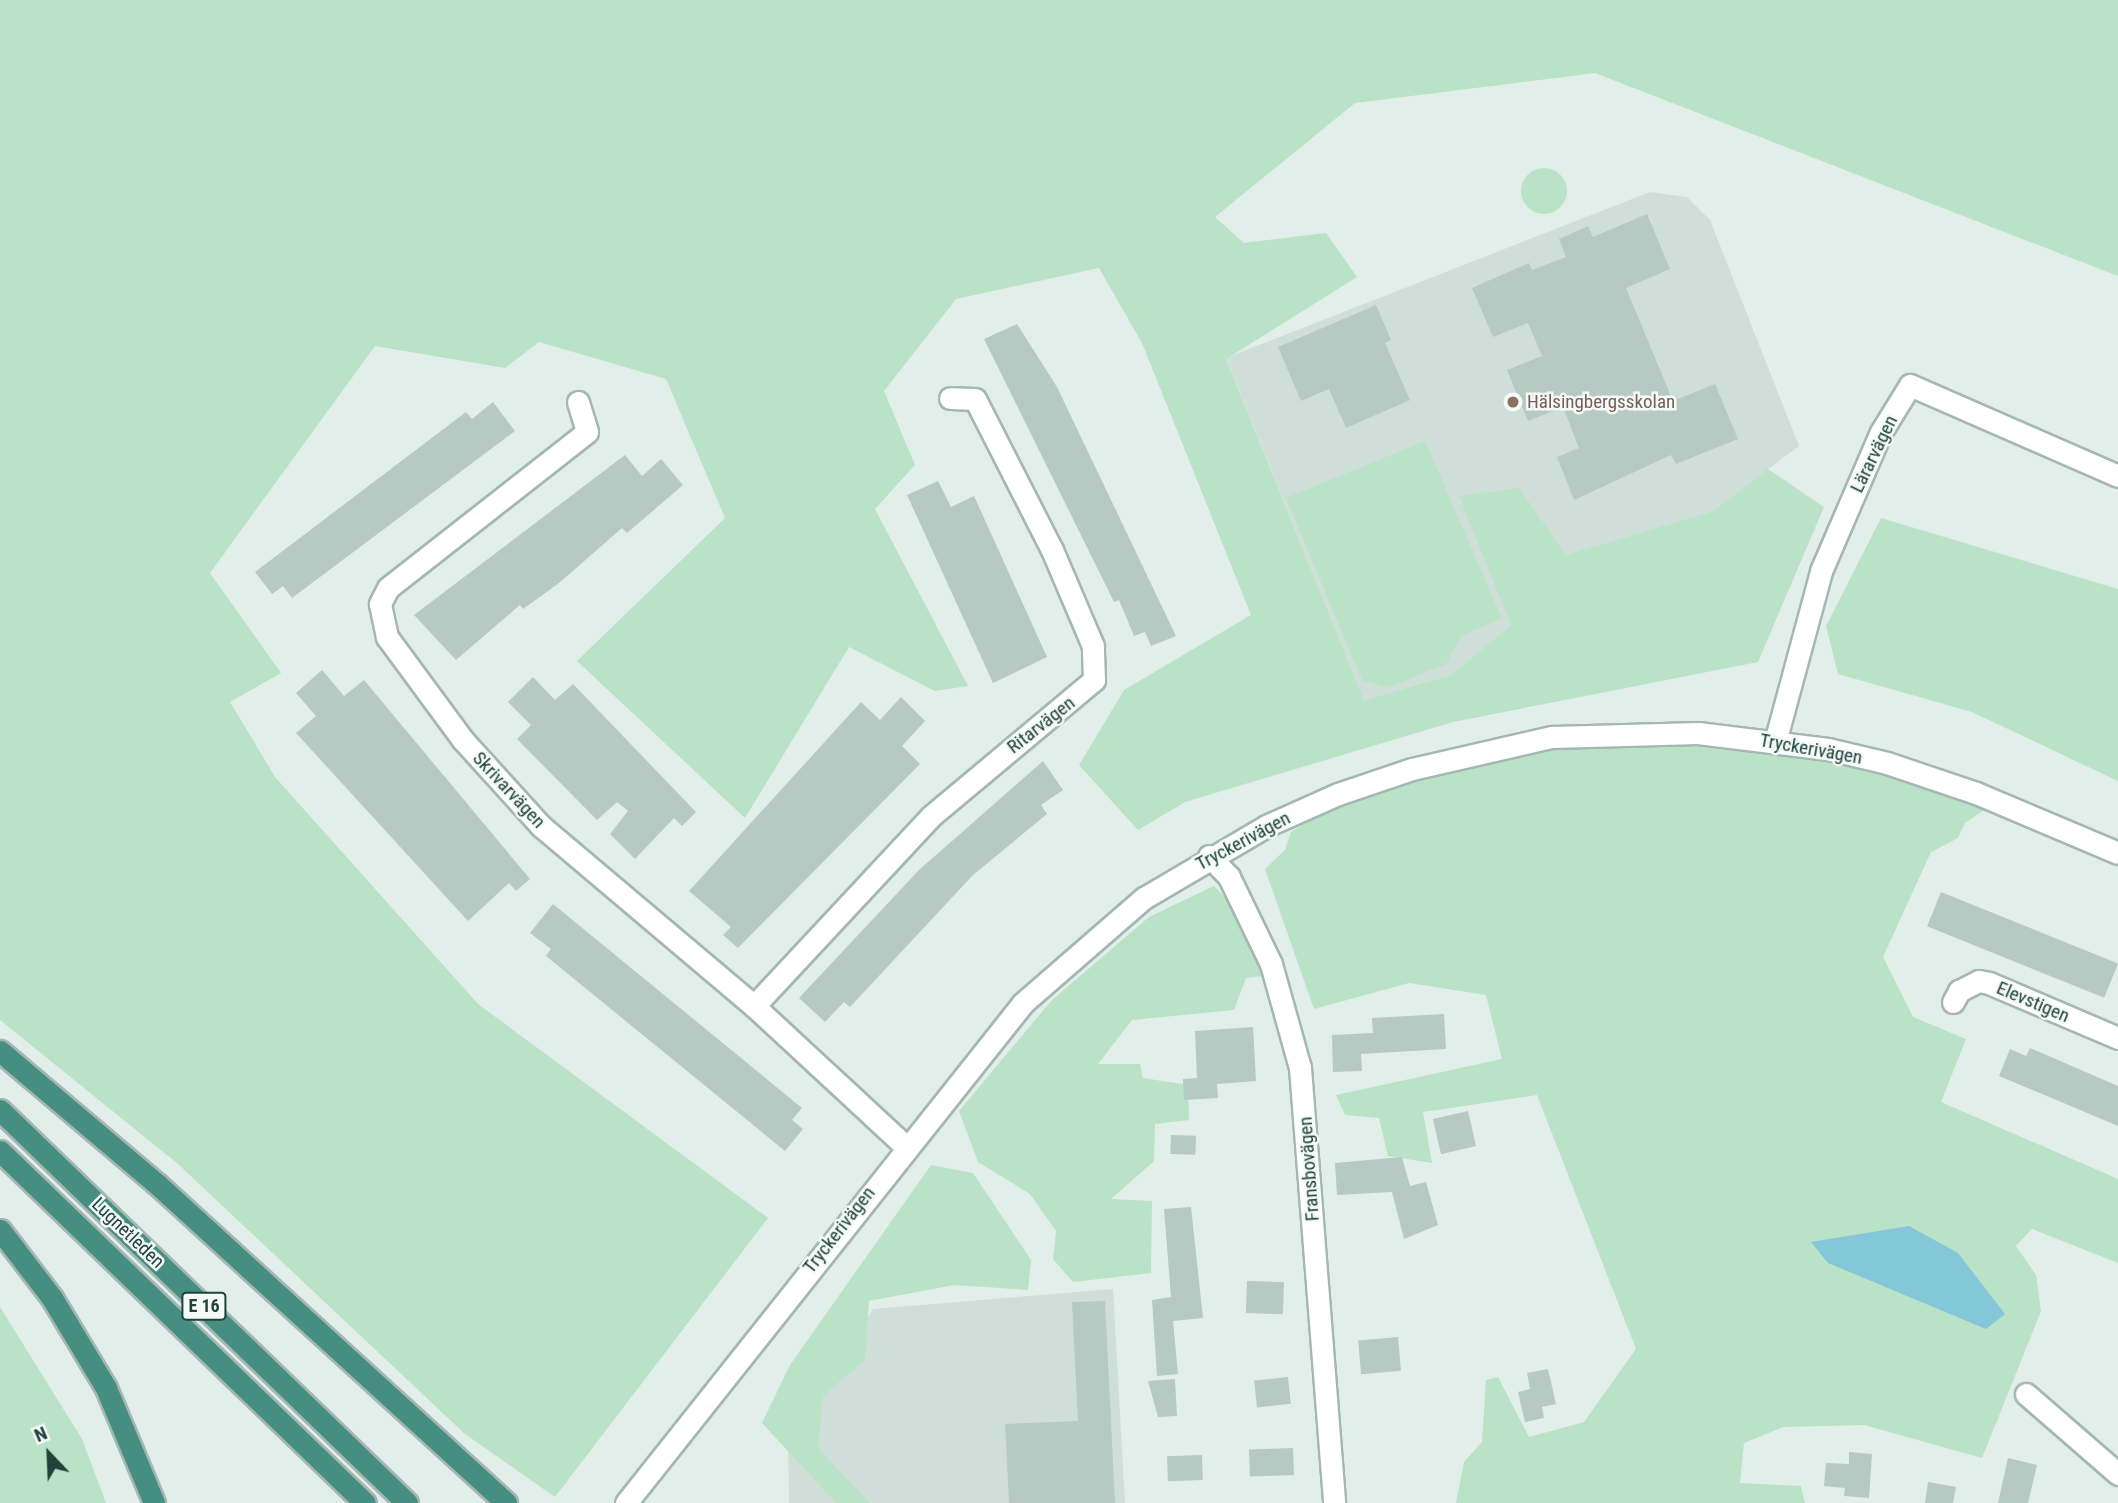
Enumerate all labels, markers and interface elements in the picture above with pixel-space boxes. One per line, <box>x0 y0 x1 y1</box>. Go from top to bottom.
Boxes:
place label: Hälsingbergsskolan <box>1527 391 1675 413</box>
marker: Hälsingbergsskolan <box>1505 394 1521 410</box>
street label: Lärarvägen <box>1846 412 1902 496</box>
street label: Ritarvägen <box>1003 691 1079 759</box>
street label: Tryckerivägen <box>1758 729 1864 769</box>
street label: Skrivarvägen <box>468 747 550 833</box>
street label: Tryckerivägen <box>1192 807 1294 875</box>
street label: Elevstigen <box>1993 976 2073 1028</box>
street label: Fransbovägen <box>1294 1116 1324 1222</box>
street label: Tryckerivägen <box>798 1182 880 1278</box>
street label: Lugnetleden <box>87 1193 169 1273</box>
road number: E 16 <box>181 1292 227 1321</box>
north arrow <box>14 1419 84 1489</box>
text: N <box>31 1421 50 1447</box>

